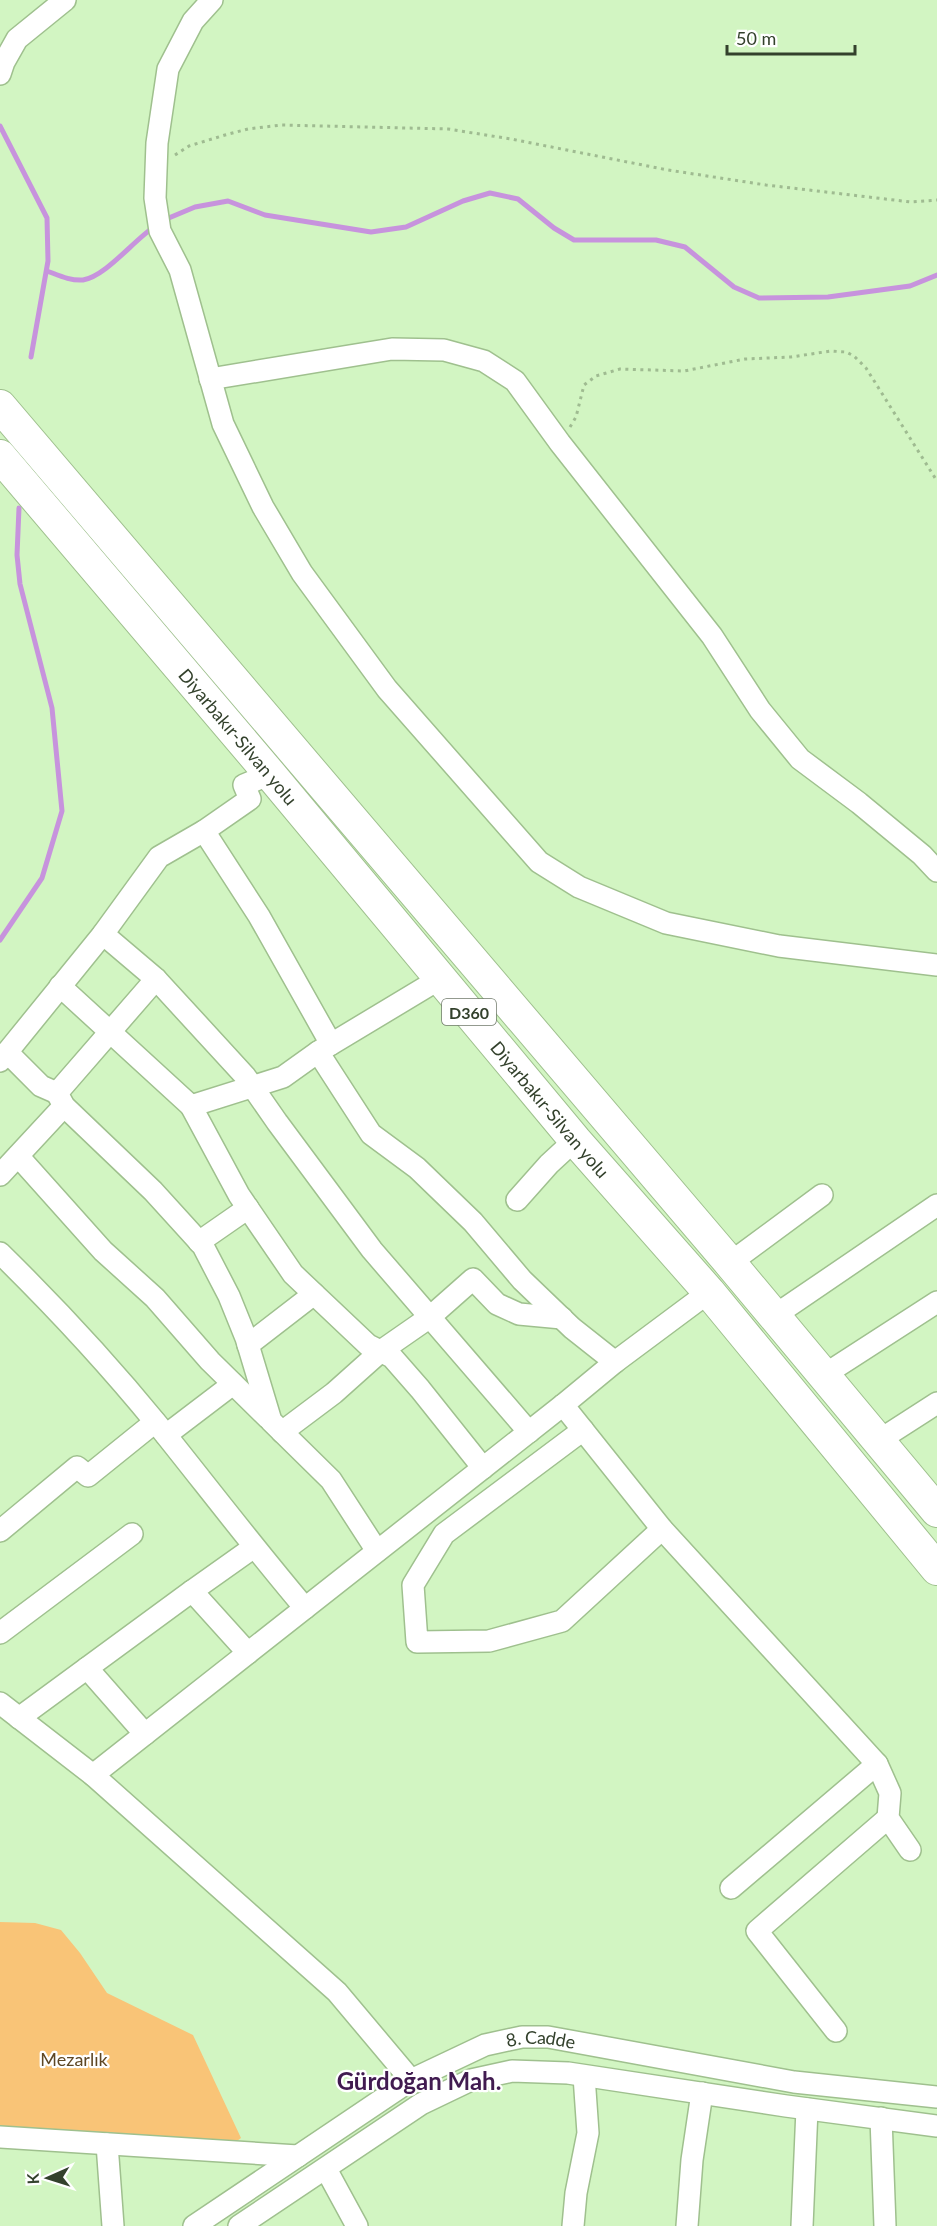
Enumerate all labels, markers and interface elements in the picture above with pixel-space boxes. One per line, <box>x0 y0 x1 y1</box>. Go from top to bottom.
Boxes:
scale bar <box>727 18 854 56</box>
text: 50 m <box>736 27 776 49</box>
street label: Diyarbakır-Silvan yolu <box>174 664 302 809</box>
road number: D360 <box>442 999 496 1025</box>
street label: Diyarbakır-Silvan yolu <box>486 1036 614 1182</box>
street label: 8. Cadde <box>504 2026 577 2053</box>
park label: Mezarlık <box>40 2048 109 2070</box>
district label: Gürdoğan Mah. <box>337 2066 501 2095</box>
north arrow <box>18 2148 78 2208</box>
text: K <box>23 2172 42 2185</box>

